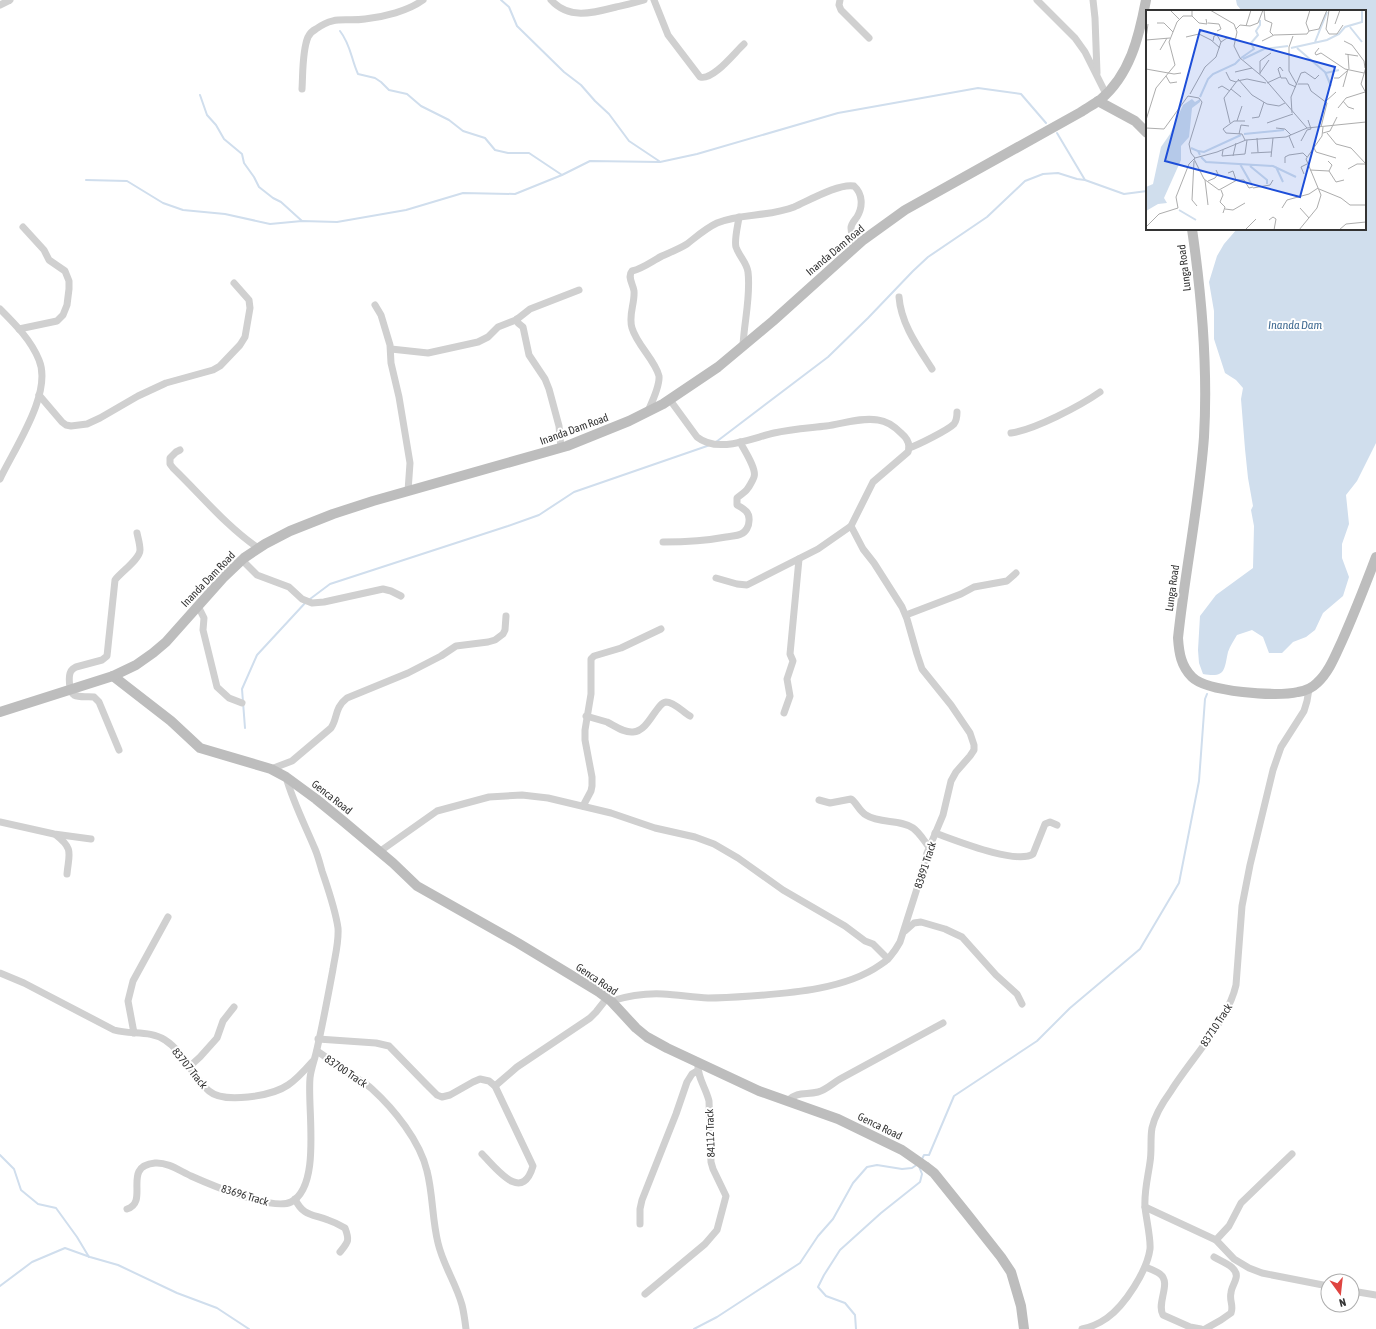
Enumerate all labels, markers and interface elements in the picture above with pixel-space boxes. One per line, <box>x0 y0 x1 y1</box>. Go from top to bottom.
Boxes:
inset map <box>1146 10 1366 230</box>
street label: Inanda Dam Road <box>804 222 866 278</box>
street label: Lunga Road <box>1175 244 1193 292</box>
water label: Inanda Dam <box>1268 318 1322 332</box>
street label: Inanda Dam Road <box>538 411 610 447</box>
street label: Inanda Dam Road <box>179 549 237 609</box>
street label: Lunga Road <box>1163 564 1181 612</box>
street label: Genca Road <box>309 778 355 816</box>
street label: 83891 Track <box>912 840 938 890</box>
street label: Genca Road <box>574 961 620 997</box>
street label: 83710 Track <box>1198 1001 1234 1049</box>
street label: 83707 Track <box>170 1045 210 1091</box>
street label: 83700 Track <box>323 1052 370 1090</box>
street label: 84112 Track <box>703 1108 717 1157</box>
street label: Genca Road <box>856 1110 904 1142</box>
street label: 83696 Track <box>220 1182 270 1208</box>
north arrow <box>1320 1273 1360 1313</box>
text: N <box>1338 1296 1347 1309</box>

